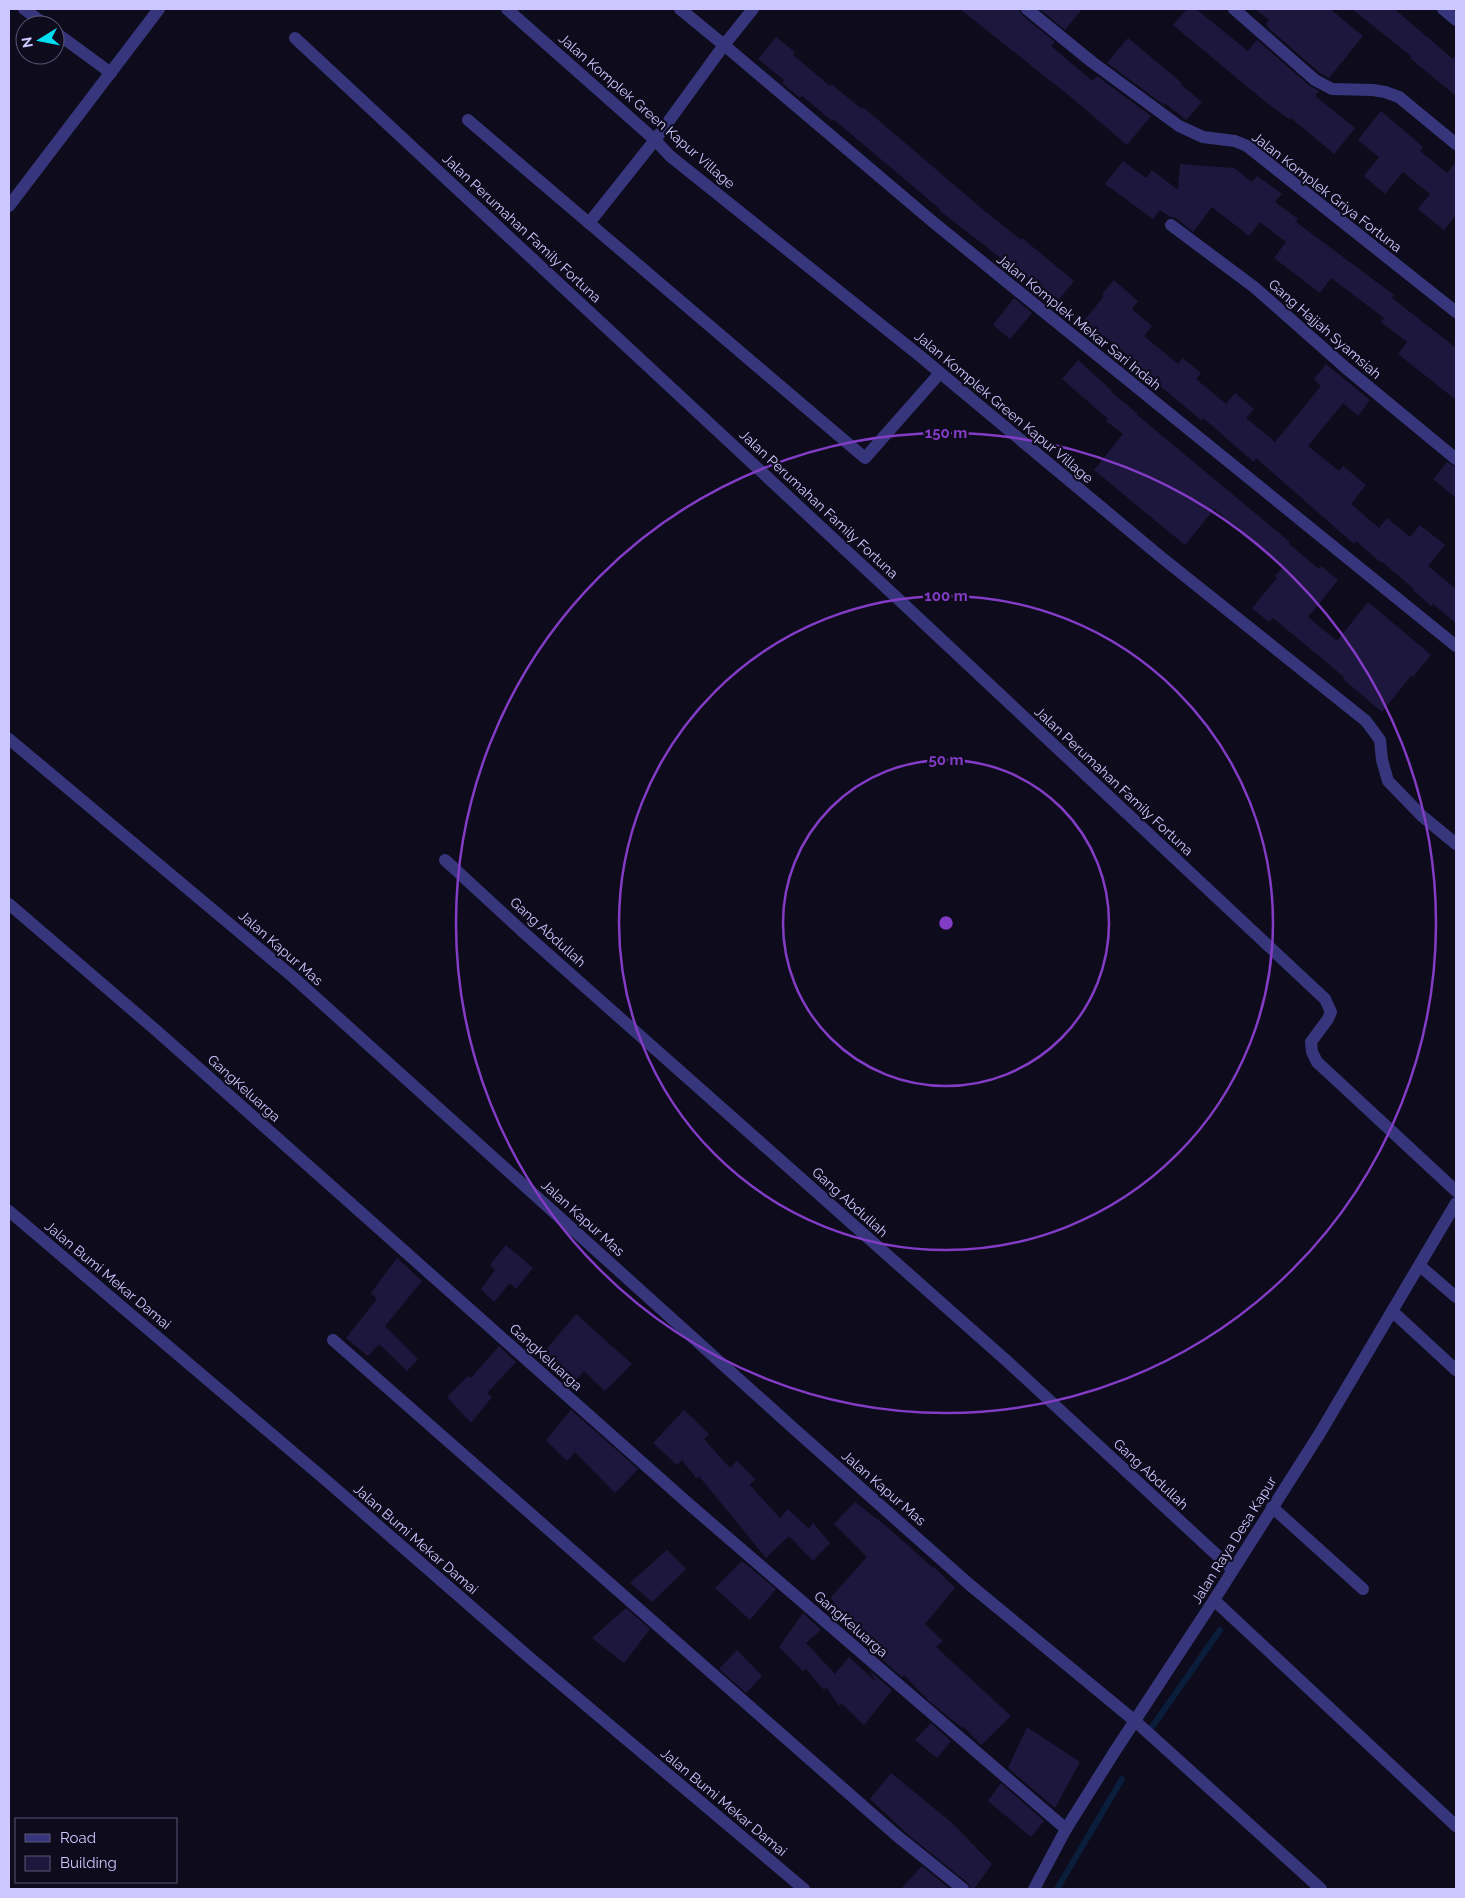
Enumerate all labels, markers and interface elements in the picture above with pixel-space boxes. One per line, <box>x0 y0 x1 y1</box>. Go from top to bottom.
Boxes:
north arrow <box>15 15 65 65</box>
street label: Jalan Komplek Green Kapur Village <box>556 30 738 192</box>
text: N <box>18 36 36 49</box>
street label: Jalan Komplek Griya Fortuna <box>1249 129 1405 255</box>
street label: Jalan Perumahan Family Fortuna <box>440 150 604 306</box>
street label: Jalan Komplek Mekar Sari Indah <box>994 251 1164 393</box>
street label: Gang Hajjah Syamsiah <box>1266 276 1384 382</box>
street label: Jalan Komplek Green Kapur Village <box>912 328 1096 486</box>
text: 150 m <box>925 424 967 442</box>
street label: Jalan Perumahan Family Fortuna <box>737 426 901 582</box>
text: 100 m <box>924 587 968 605</box>
street label: Jalan Perumahan Family Fortuna <box>1032 703 1196 859</box>
text: 50 m <box>928 751 964 769</box>
street label: Gang Abdullah <box>507 894 589 970</box>
street label: Jalan Kapur Mas <box>236 907 326 989</box>
centre of rings <box>937 914 955 932</box>
street label: GangKeluarga <box>204 1051 284 1125</box>
street label: Gang Abdullah <box>809 1164 891 1240</box>
street label: Jalan Kapur Mas <box>538 1177 628 1259</box>
street label: Jalan Bumi Mekar Damai <box>42 1218 174 1332</box>
street label: GangKeluarga <box>506 1320 586 1394</box>
street label: Gang Abdullah <box>1110 1435 1192 1513</box>
street label: Jalan Kapur Mas <box>839 1447 929 1529</box>
street label: Jalan Raya Desa Kapur <box>1188 1473 1280 1607</box>
street label: Jalan Bumi Mekar Damai <box>351 1481 481 1597</box>
street label: GangKeluarga <box>811 1588 891 1660</box>
street label: Jalan Bumi Mekar Damai <box>658 1745 790 1859</box>
legend <box>15 1818 178 1883</box>
text: Road <box>60 1829 96 1847</box>
text: Building <box>60 1854 117 1872</box>

